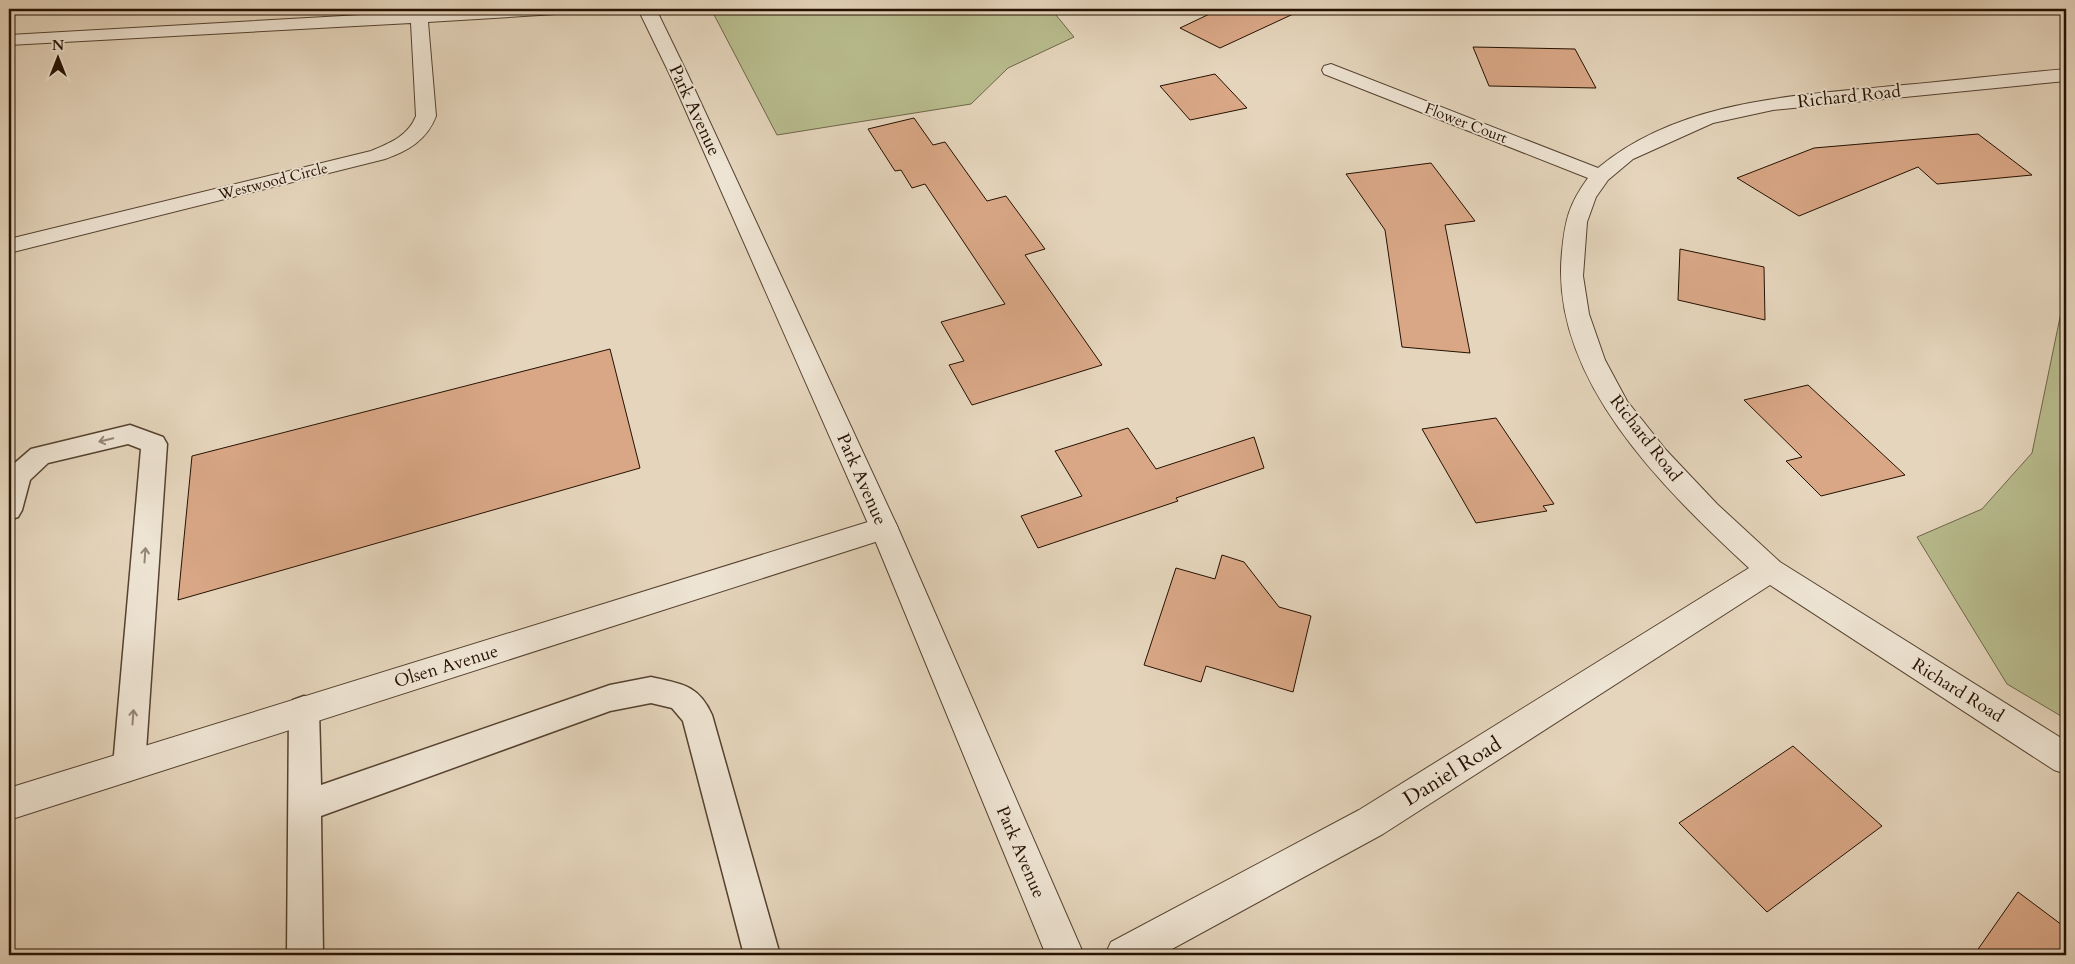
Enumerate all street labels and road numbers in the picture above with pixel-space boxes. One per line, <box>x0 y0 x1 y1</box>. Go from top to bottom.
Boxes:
street label: Park Avenue <box>663 61 727 160</box>
street label: Richard Road <box>1796 79 1902 114</box>
street label: Flower Court <box>1422 98 1510 148</box>
street label: Westwood Circle <box>215 158 330 204</box>
street label: Richard Road <box>1604 390 1688 487</box>
street label: Park Avenue <box>830 429 893 529</box>
street label: Olsen Avenue <box>391 639 501 694</box>
street label: Richard Road <box>1907 652 2009 729</box>
street label: Daniel Road <box>1398 730 1507 813</box>
street label: Park Avenue <box>990 802 1051 902</box>

